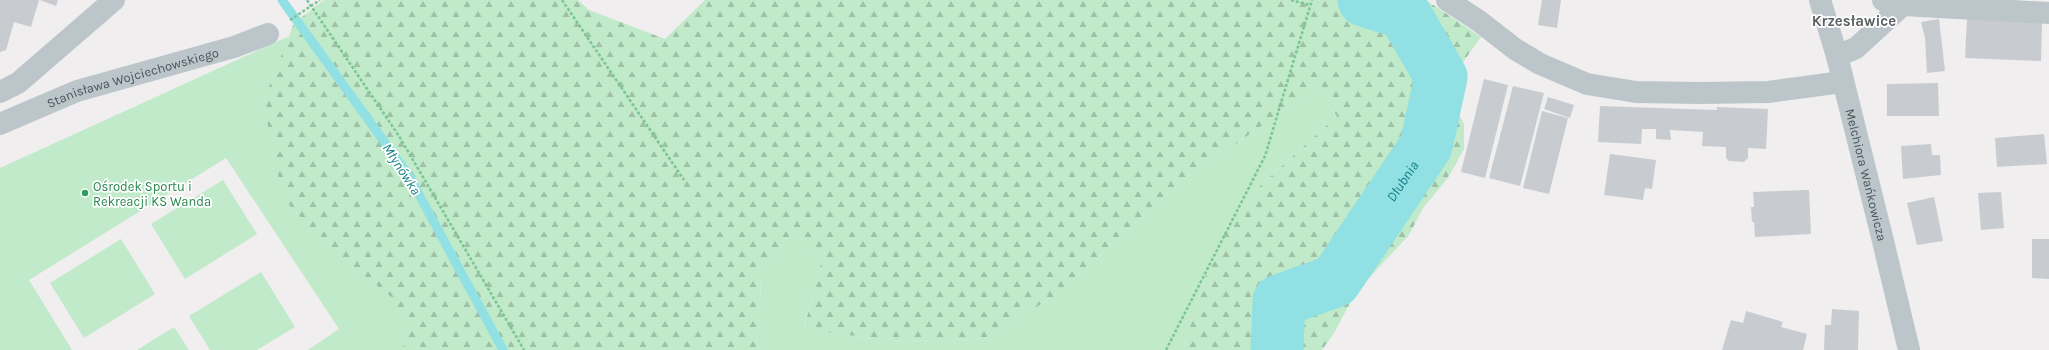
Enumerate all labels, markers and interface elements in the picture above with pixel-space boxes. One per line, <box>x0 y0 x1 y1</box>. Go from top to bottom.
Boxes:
district label: Krzesławice <box>1812 12 1896 30</box>
street label: Stanisława Wojciechowskiego <box>45 45 220 111</box>
street label: Melchiora Wańkowicza <box>1842 107 1890 243</box>
water label: Młynówka <box>379 140 425 198</box>
water label: Dłubnia <box>1383 158 1422 205</box>
place label: Ośrodek Sportu i Rekreacji KS Wanda <box>93 179 211 209</box>
marker: Ośrodek Sportu i Rekreacji KS Wanda <box>80 188 90 198</box>

